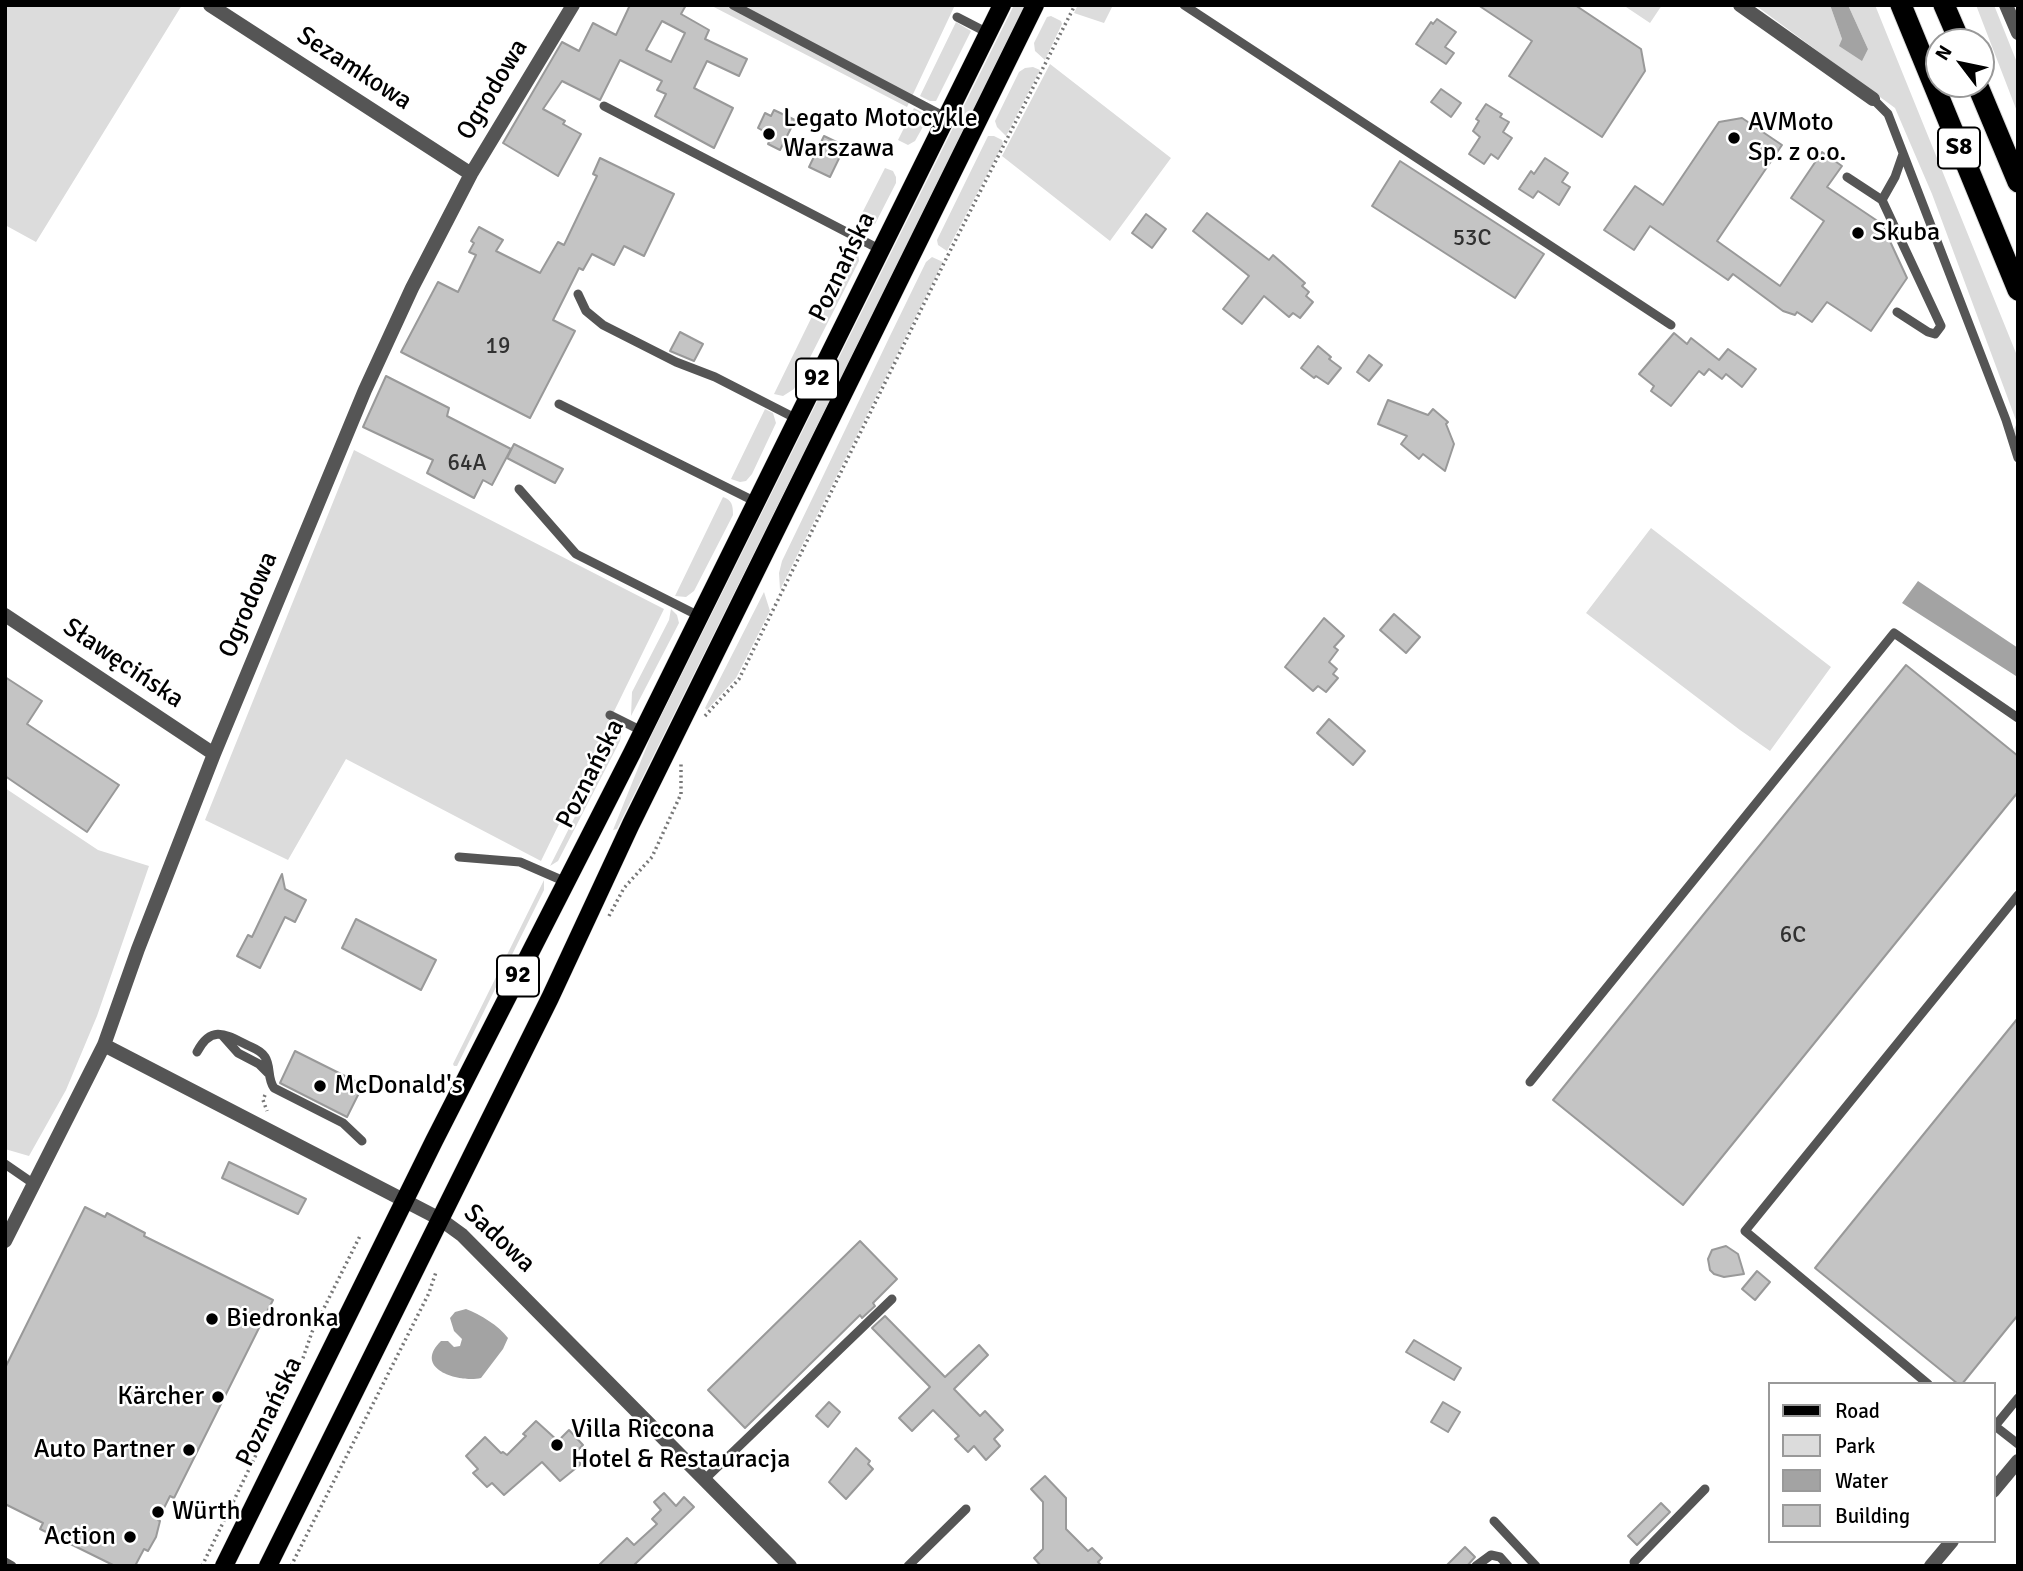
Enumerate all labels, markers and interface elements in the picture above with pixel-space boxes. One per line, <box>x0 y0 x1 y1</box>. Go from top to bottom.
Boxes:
street label: Sezamkowa <box>291 20 417 118</box>
north arrow <box>1925 28 1995 98</box>
street label: Ogrodowa <box>451 34 535 146</box>
text: N <box>1930 41 1958 65</box>
place label: Legato Motocykle Warszawa <box>783 103 978 164</box>
place label: AVMoto Sp. z o.o. <box>1748 107 1846 168</box>
marker: Legato Motocykle Warszawa <box>761 126 777 142</box>
road number: S8 <box>1938 128 1980 168</box>
marker: AVMoto Sp. z o.o. <box>1726 130 1742 146</box>
street label: Poznańska <box>803 207 883 327</box>
place label: Skuba <box>1872 217 1940 249</box>
house number: 53C <box>1453 225 1491 253</box>
marker: Skuba <box>1850 225 1866 241</box>
house number: 19 <box>486 333 510 361</box>
road number: 92 <box>796 358 838 400</box>
house number: 64A <box>448 450 486 478</box>
street label: Ogrodowa <box>213 547 285 663</box>
street label: Sławęcińska <box>57 612 189 716</box>
street label: Poznańska <box>550 714 632 834</box>
house number: 6C <box>1780 922 1806 950</box>
road number: 92 <box>497 956 539 996</box>
place label: McDonald's <box>334 1070 463 1102</box>
marker: McDonald's <box>312 1078 328 1094</box>
street label: Sadowa <box>457 1198 541 1280</box>
place label: Biedronka <box>226 1303 339 1335</box>
marker: Biedronka <box>204 1311 220 1327</box>
street label: Poznańska <box>230 1352 310 1472</box>
place label: Kärcher <box>117 1381 204 1413</box>
legend <box>1768 1382 1995 1543</box>
marker: Kärcher <box>210 1389 226 1405</box>
text: Road <box>1835 1398 1880 1424</box>
place label: Villa Riccona Hotel & Restauracja <box>571 1414 790 1476</box>
text: Park <box>1835 1433 1875 1459</box>
place label: Auto Partner <box>34 1434 175 1466</box>
marker: Villa Riccona Hotel & Restauracja <box>549 1437 565 1453</box>
marker: Auto Partner <box>181 1442 197 1458</box>
text: Water <box>1835 1468 1888 1494</box>
place label: Würth <box>172 1496 241 1528</box>
text: Building <box>1835 1503 1910 1529</box>
marker: Würth <box>150 1504 166 1520</box>
place label: Action <box>44 1521 116 1553</box>
marker: Action <box>122 1529 138 1545</box>

